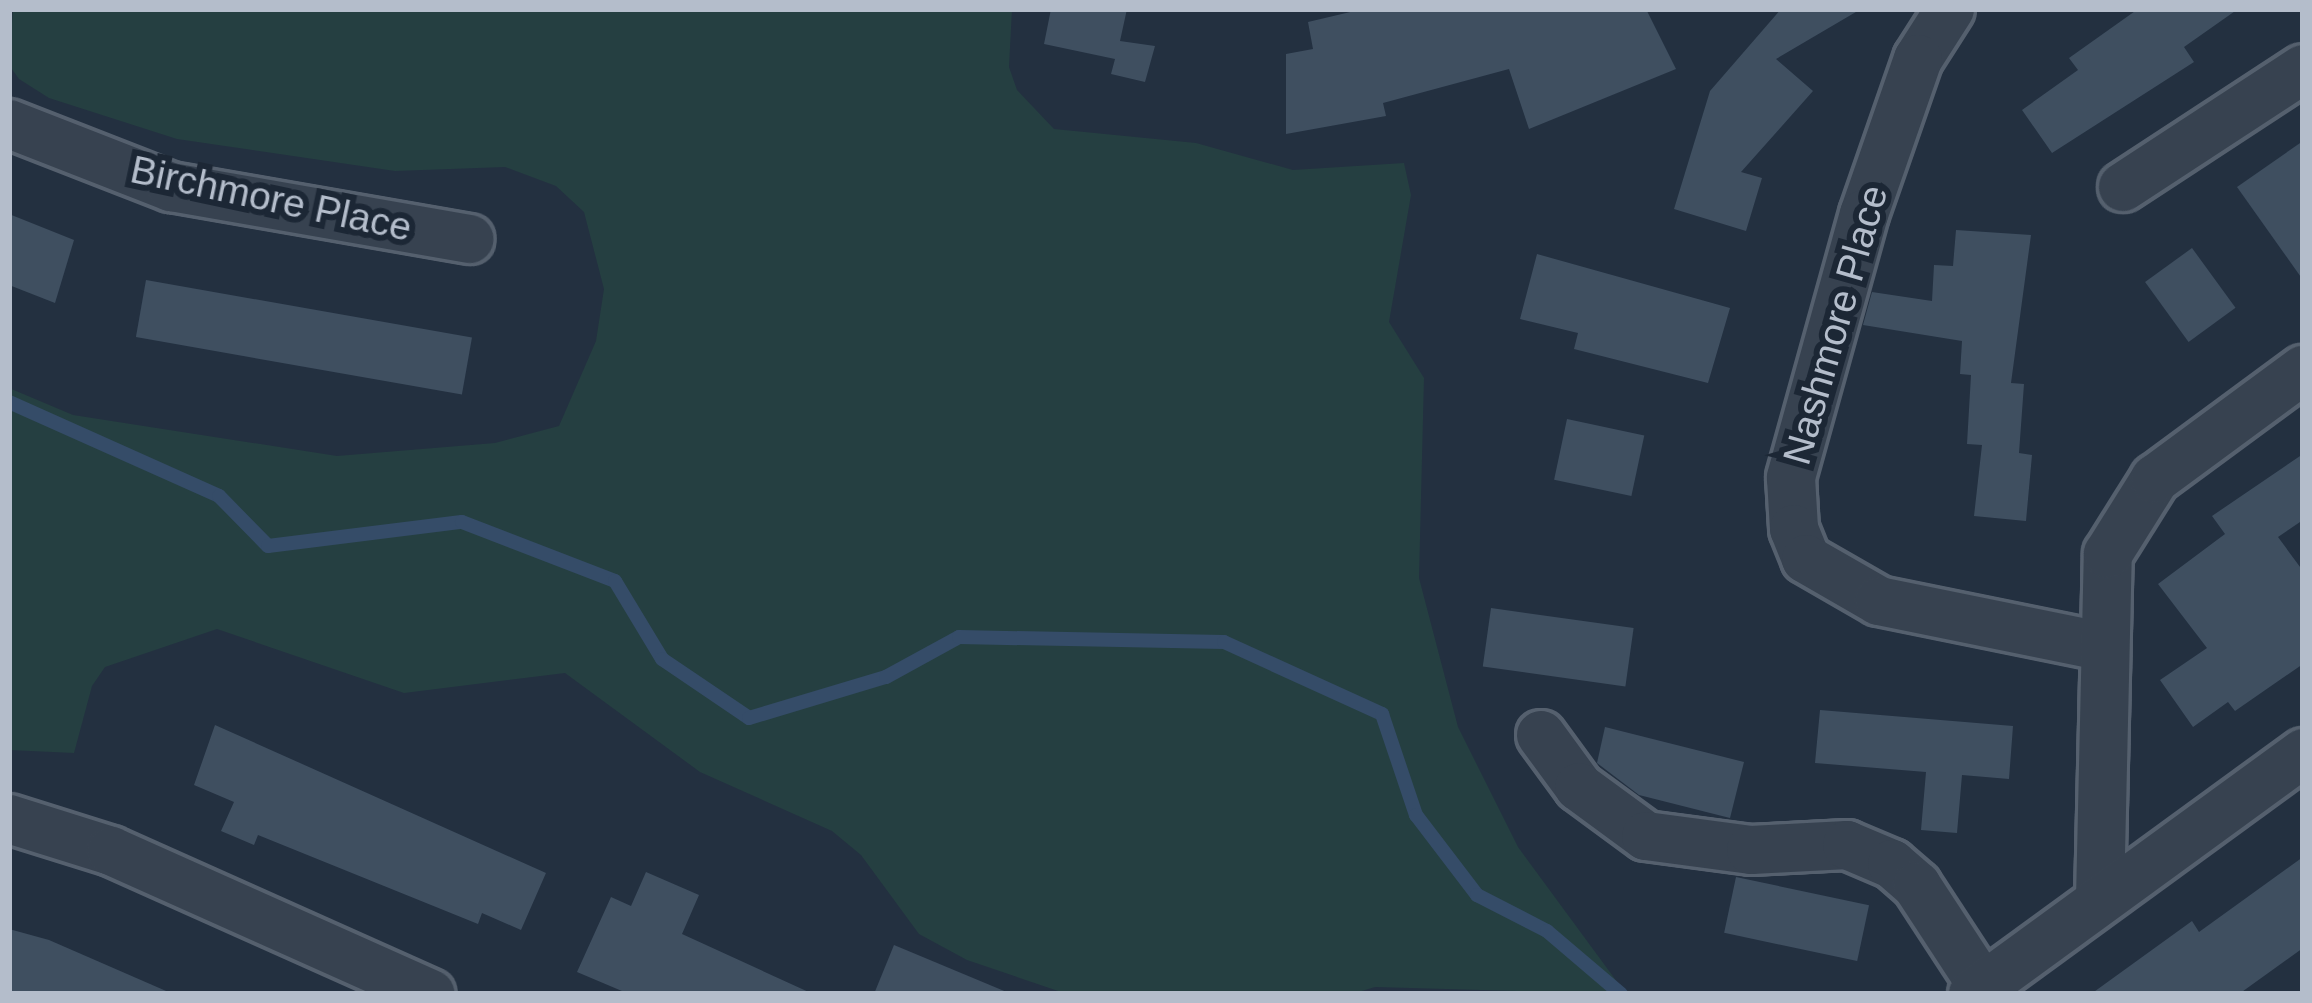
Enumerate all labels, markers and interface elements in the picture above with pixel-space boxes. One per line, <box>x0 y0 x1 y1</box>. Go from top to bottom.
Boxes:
street label: Birchmore Place <box>126 146 416 252</box>
street label: Nashmore Place <box>1774 180 1898 470</box>

